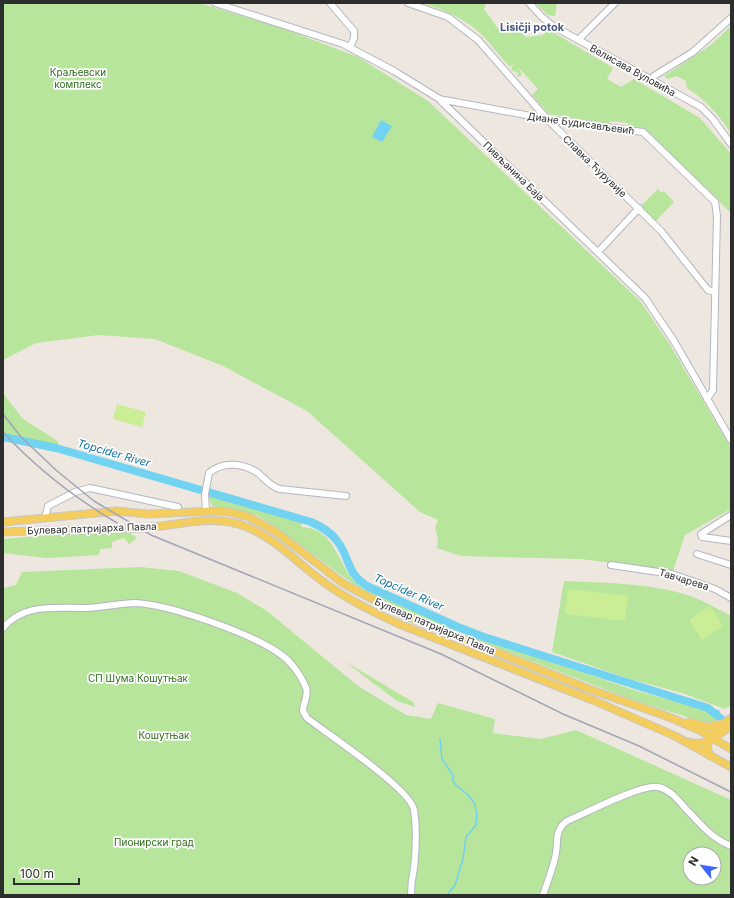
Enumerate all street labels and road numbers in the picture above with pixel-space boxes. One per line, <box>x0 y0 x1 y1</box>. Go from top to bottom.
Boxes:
street label: Велисава Вуловића <box>588 41 678 99</box>
street label: Диане Будисављевић <box>527 110 635 136</box>
street label: Славка Ћурувије <box>561 133 629 200</box>
street label: Пивљанина Баја <box>481 139 547 203</box>
street label: Булевар патријарха Павла <box>27 520 157 536</box>
street label: Тавчарева <box>658 566 710 592</box>
street label: Булевар патријарха Павла <box>373 595 497 657</box>

